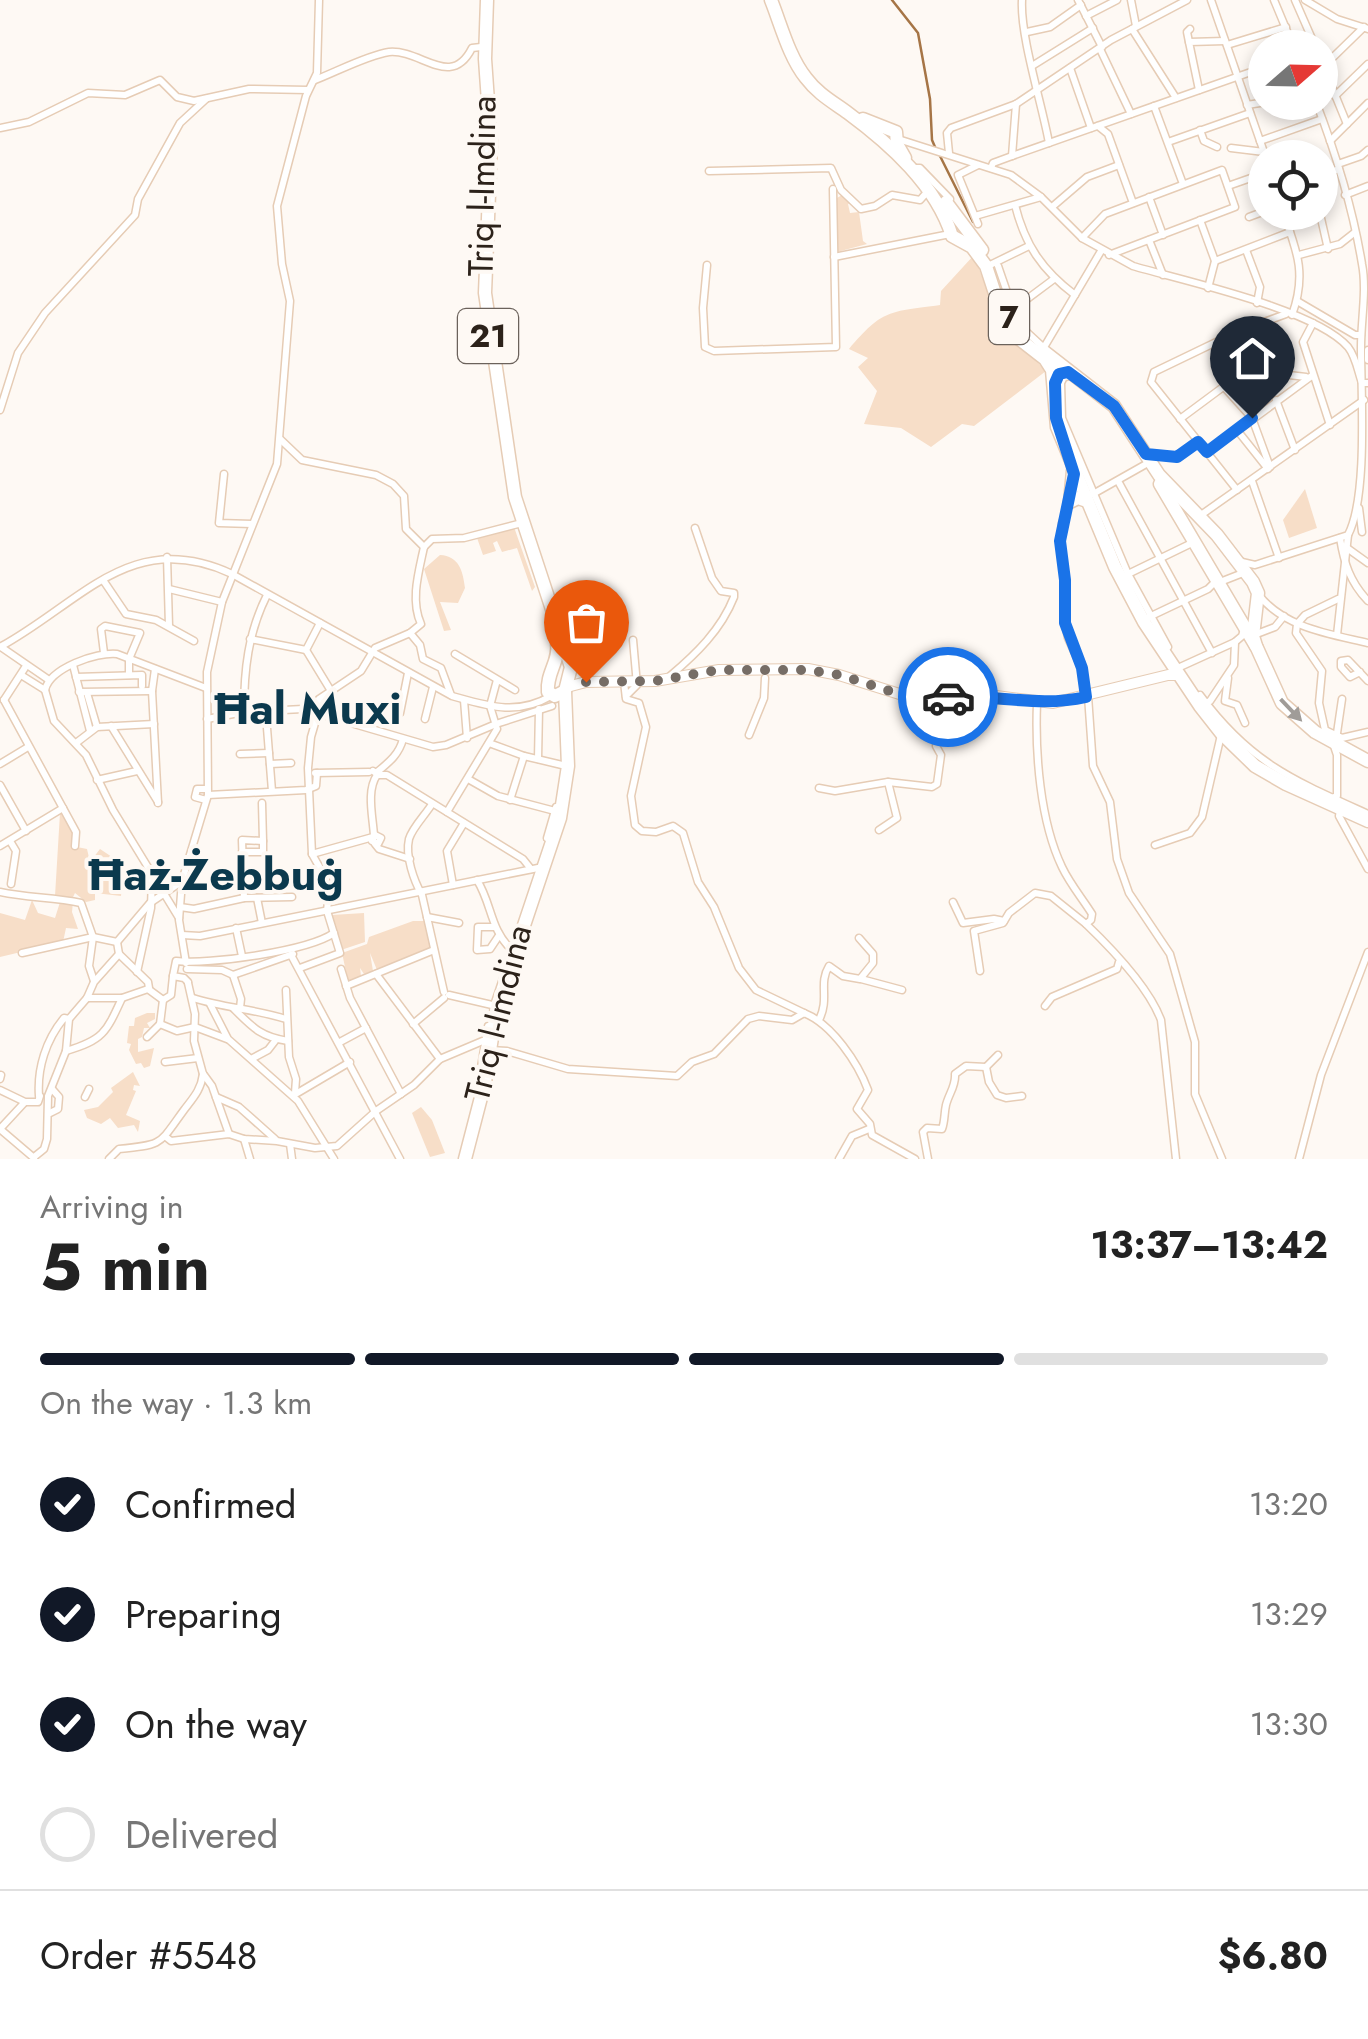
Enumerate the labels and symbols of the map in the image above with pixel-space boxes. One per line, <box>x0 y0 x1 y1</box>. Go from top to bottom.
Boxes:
north arrow <box>1248 30 1338 120</box>
street label: Triq l-Imdina <box>455 95 509 277</box>
road number: 7 <box>989 290 1029 344</box>
road number: 21 <box>458 309 518 363</box>
pin <box>1210 316 1295 419</box>
pin <box>544 580 629 683</box>
courier <box>898 647 998 747</box>
district label: Ħal Muxi <box>214 676 402 741</box>
one-way arrow <box>1279 698 1302 722</box>
district label: Ħaż-Żebbuġ <box>88 842 344 907</box>
street label: Triq l-Imdina <box>452 919 544 1107</box>

